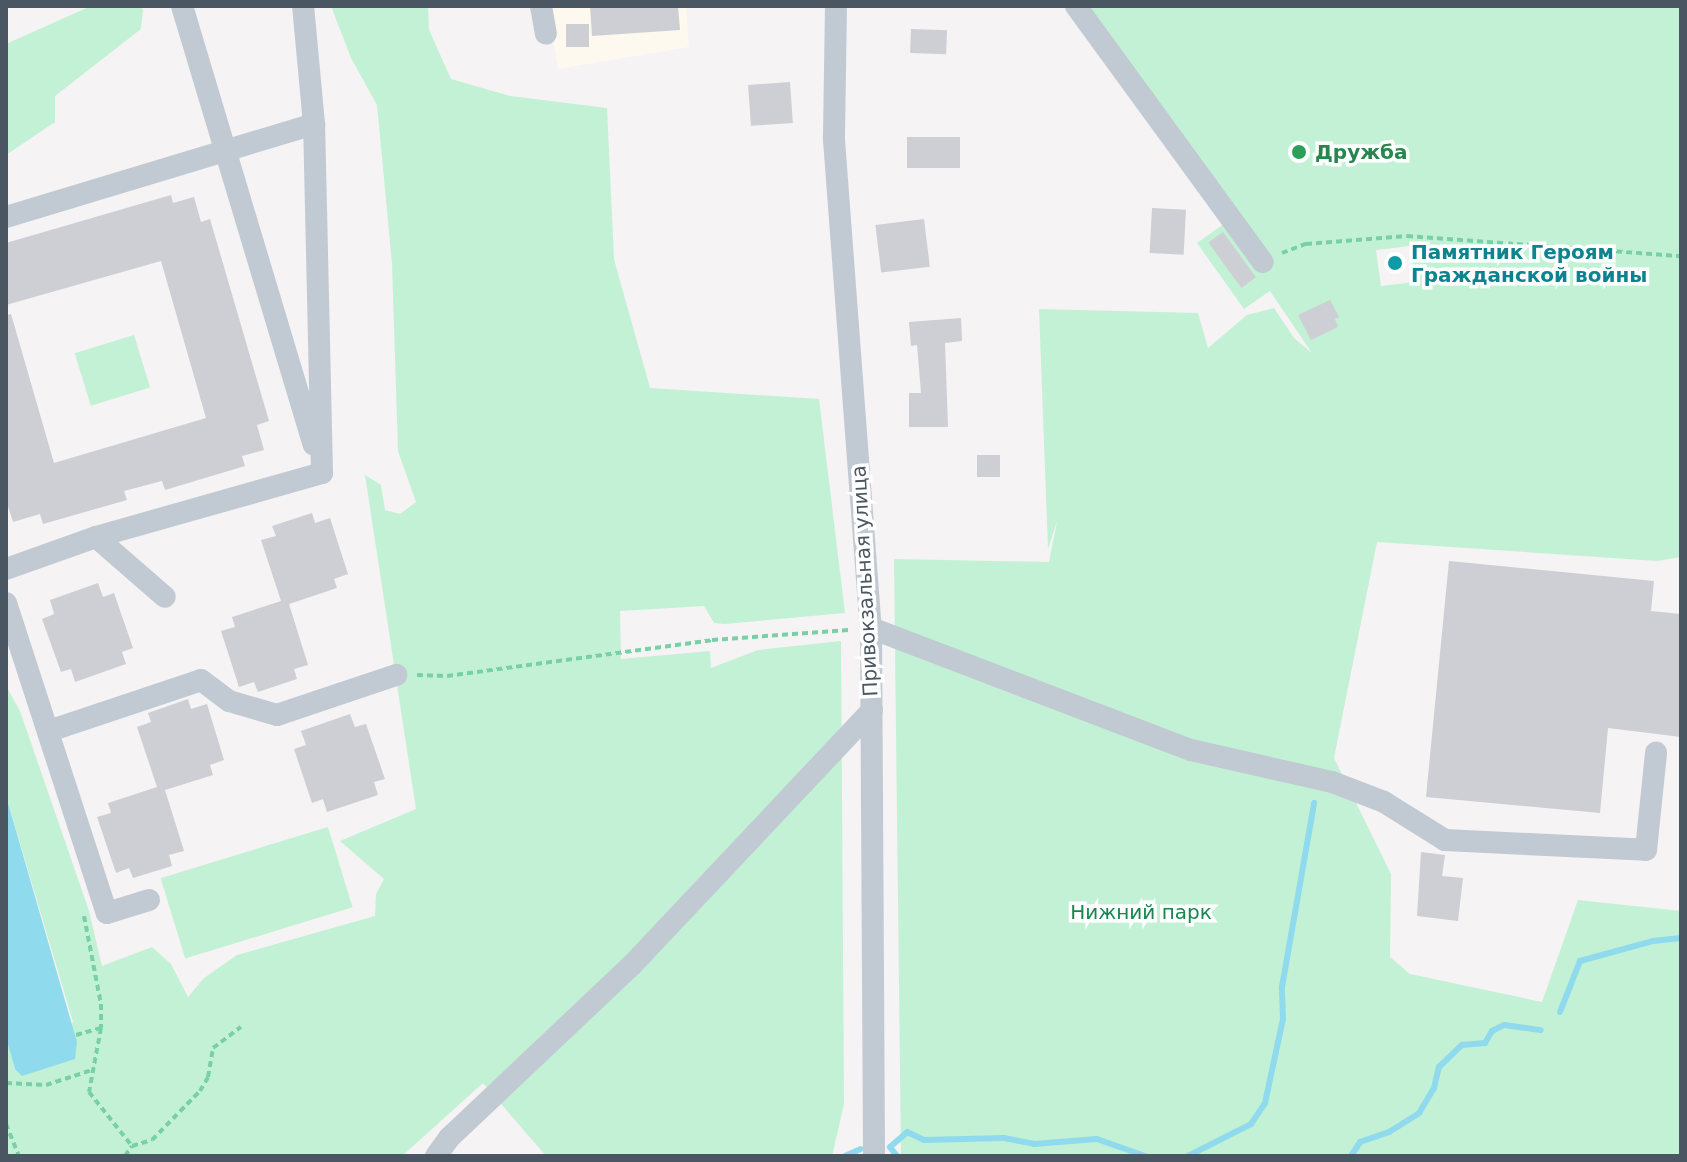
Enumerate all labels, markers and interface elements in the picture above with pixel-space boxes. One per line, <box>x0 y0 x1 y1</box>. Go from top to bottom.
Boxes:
place label: Дружба <box>1315 140 1408 164</box>
marker: Дружба <box>1290 143 1308 161</box>
place label: Памятник Героям Гражданской войны <box>1411 240 1647 287</box>
marker: Памятник Героям Гражданской войны <box>1386 254 1404 272</box>
street label: Привокзальная улица <box>847 465 883 697</box>
park label: Нижний парк <box>1070 900 1212 924</box>

